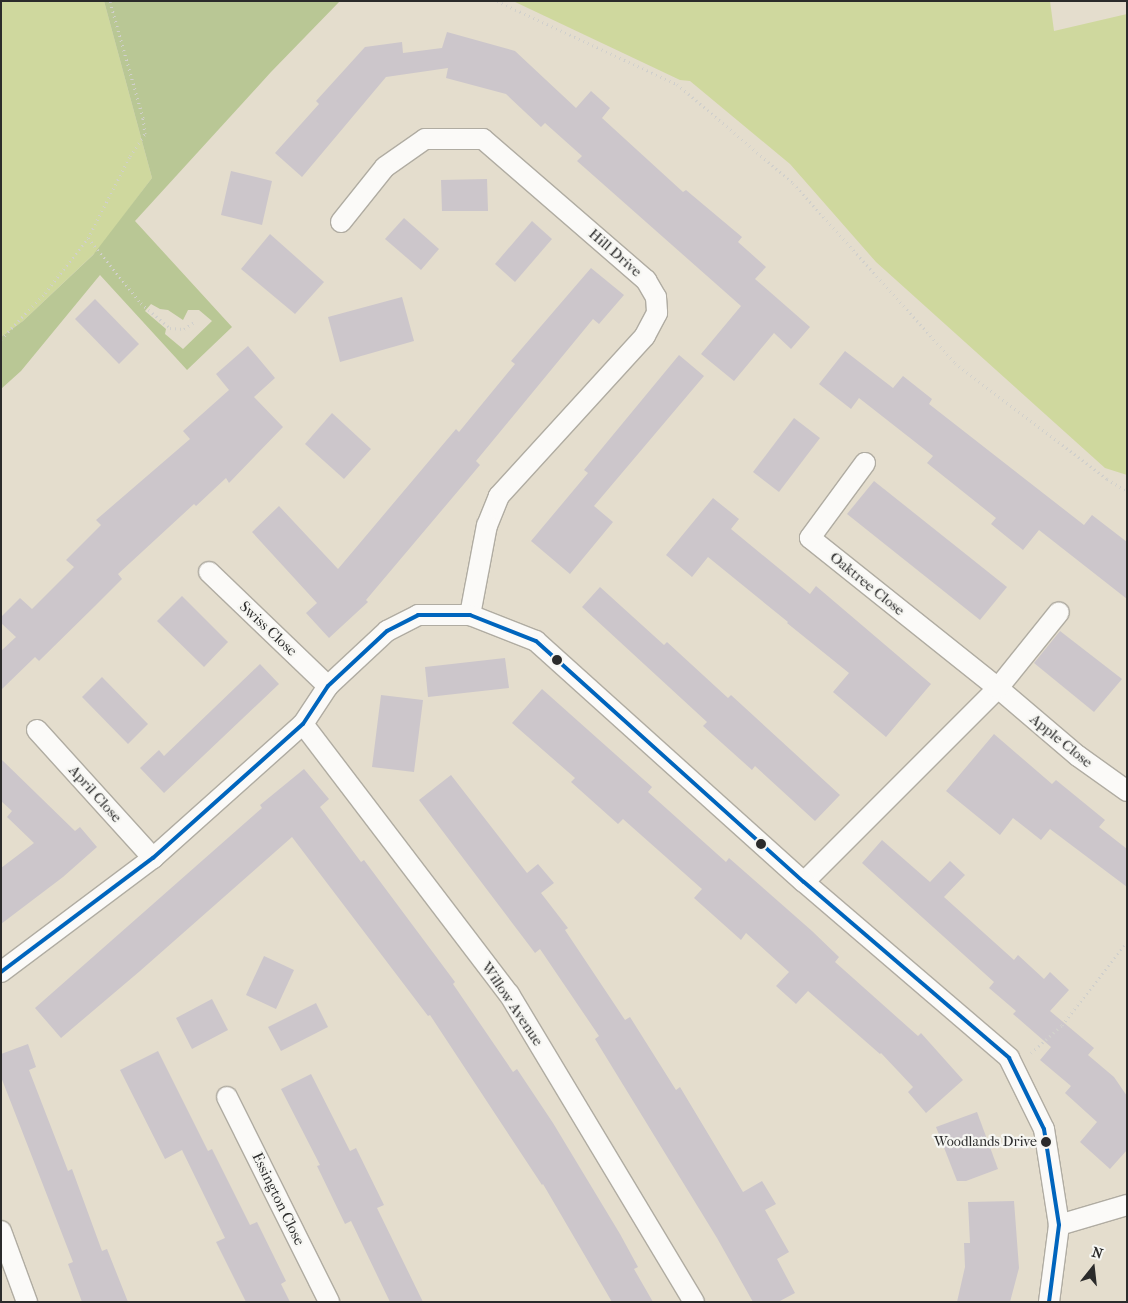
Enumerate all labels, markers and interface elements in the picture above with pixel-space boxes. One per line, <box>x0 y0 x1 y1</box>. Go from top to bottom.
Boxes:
street label: Hill Drive <box>585 225 645 281</box>
street label: Oaktree Close <box>826 548 908 620</box>
street label: Swiss Close <box>236 598 300 660</box>
unlabelled marker <box>552 655 562 665</box>
street label: Apple Close <box>1026 710 1096 772</box>
street label: April Close <box>65 762 125 826</box>
unlabelled marker <box>756 839 766 849</box>
street label: Willow Avenue <box>477 959 547 1049</box>
place label: Woodlands Drive <box>934 1134 1037 1150</box>
marker: Woodlands Drive <box>1041 1137 1051 1147</box>
street label: Essington Close <box>248 1150 308 1248</box>
north arrow <box>1068 1243 1118 1293</box>
text: N <box>1090 1243 1105 1263</box>

